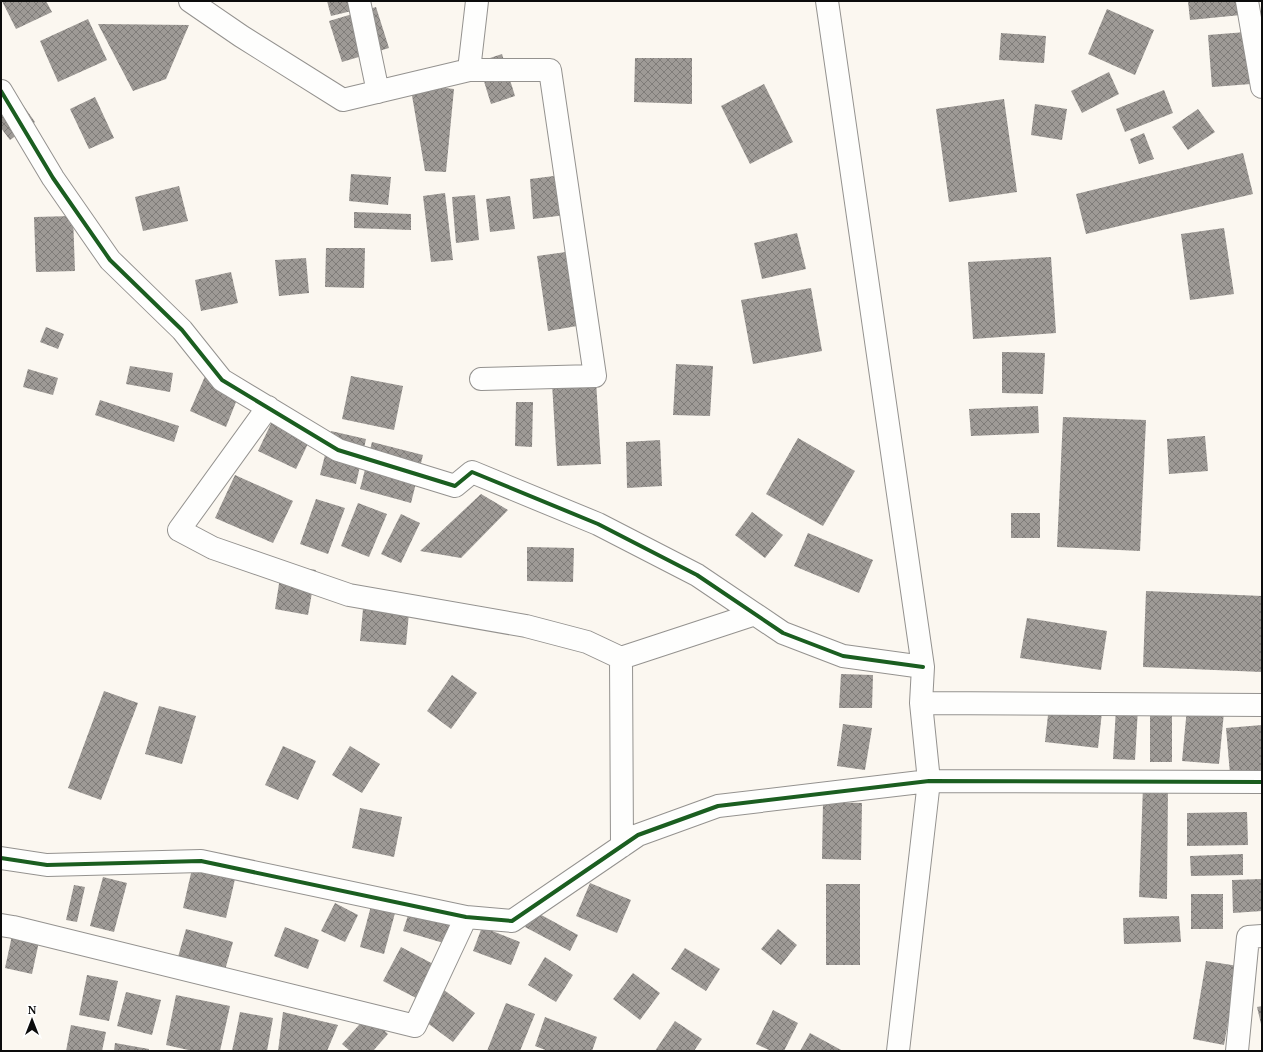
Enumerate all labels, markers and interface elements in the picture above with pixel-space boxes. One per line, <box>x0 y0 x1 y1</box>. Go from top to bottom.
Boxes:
north arrow <box>12 1000 52 1040</box>
text: N <box>28 1002 37 1017</box>

